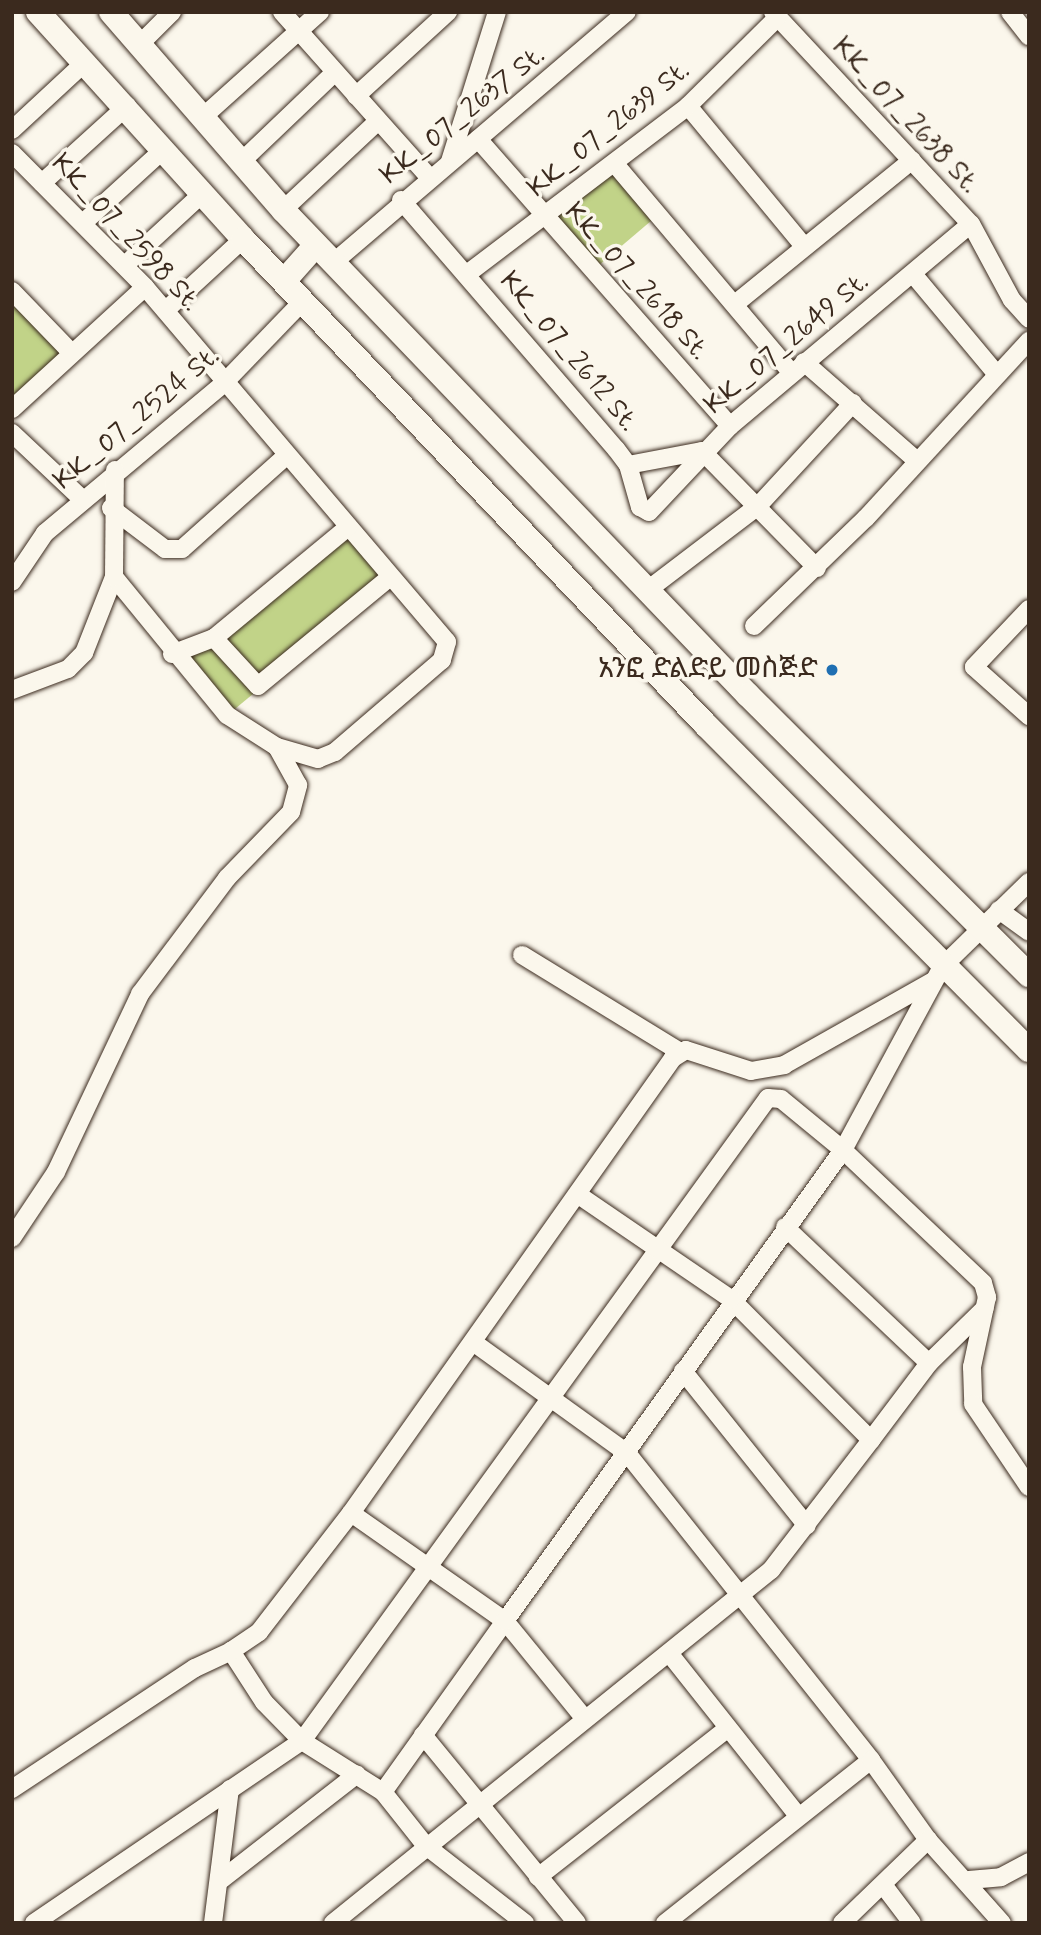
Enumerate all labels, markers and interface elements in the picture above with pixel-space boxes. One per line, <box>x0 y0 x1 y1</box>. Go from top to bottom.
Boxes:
street label: KK_07_2638 St. <box>824 31 986 201</box>
street label: KK_07_2637 St. <box>374 39 552 193</box>
street label: KK_07_2639 St. <box>521 54 697 206</box>
street label: KK_07_2598 St. <box>43 147 207 319</box>
street label: KK_07_2618 St. <box>556 196 716 368</box>
street label: KK_07_2612 St. <box>491 265 645 439</box>
street label: KK_07_2649 St. <box>698 266 876 422</box>
street label: KK_07_2524 St. <box>47 340 227 498</box>
place label: አንፎ ድልድይ መስጅድ <box>598 653 818 687</box>
marker: አንፎ ድልድይ መስጅድ <box>824 662 840 678</box>

